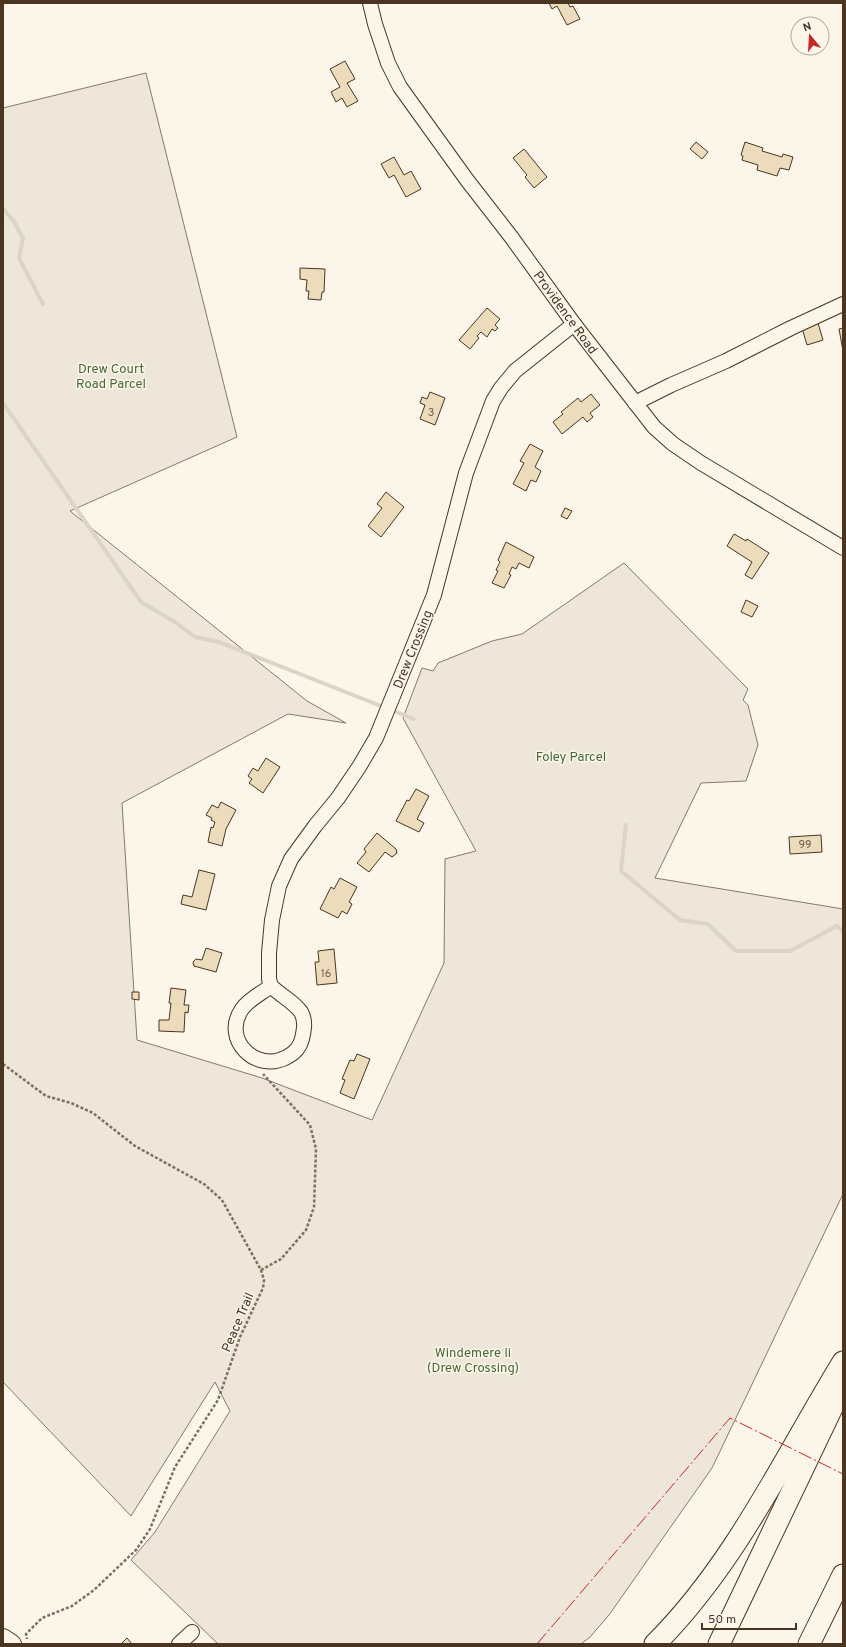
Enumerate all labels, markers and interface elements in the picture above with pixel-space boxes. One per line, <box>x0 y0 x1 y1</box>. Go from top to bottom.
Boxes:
north arrow <box>790 16 830 56</box>
text: N <box>801 20 813 35</box>
street label: Providence Road <box>529 269 600 358</box>
park label: Drew Court Road Parcel <box>76 362 146 393</box>
house number: 3 <box>428 406 434 420</box>
street label: Drew Crossing <box>391 608 437 691</box>
park label: Foley Parcel <box>536 750 606 766</box>
house number: 99 <box>798 838 812 852</box>
house number: 16 <box>321 967 331 981</box>
street label: Peace Trail <box>219 1291 259 1355</box>
park label: Windemere Ii (Drew Crossing) <box>427 1346 519 1377</box>
scale bar <box>702 1605 796 1631</box>
text: 50 m <box>708 1612 736 1628</box>

